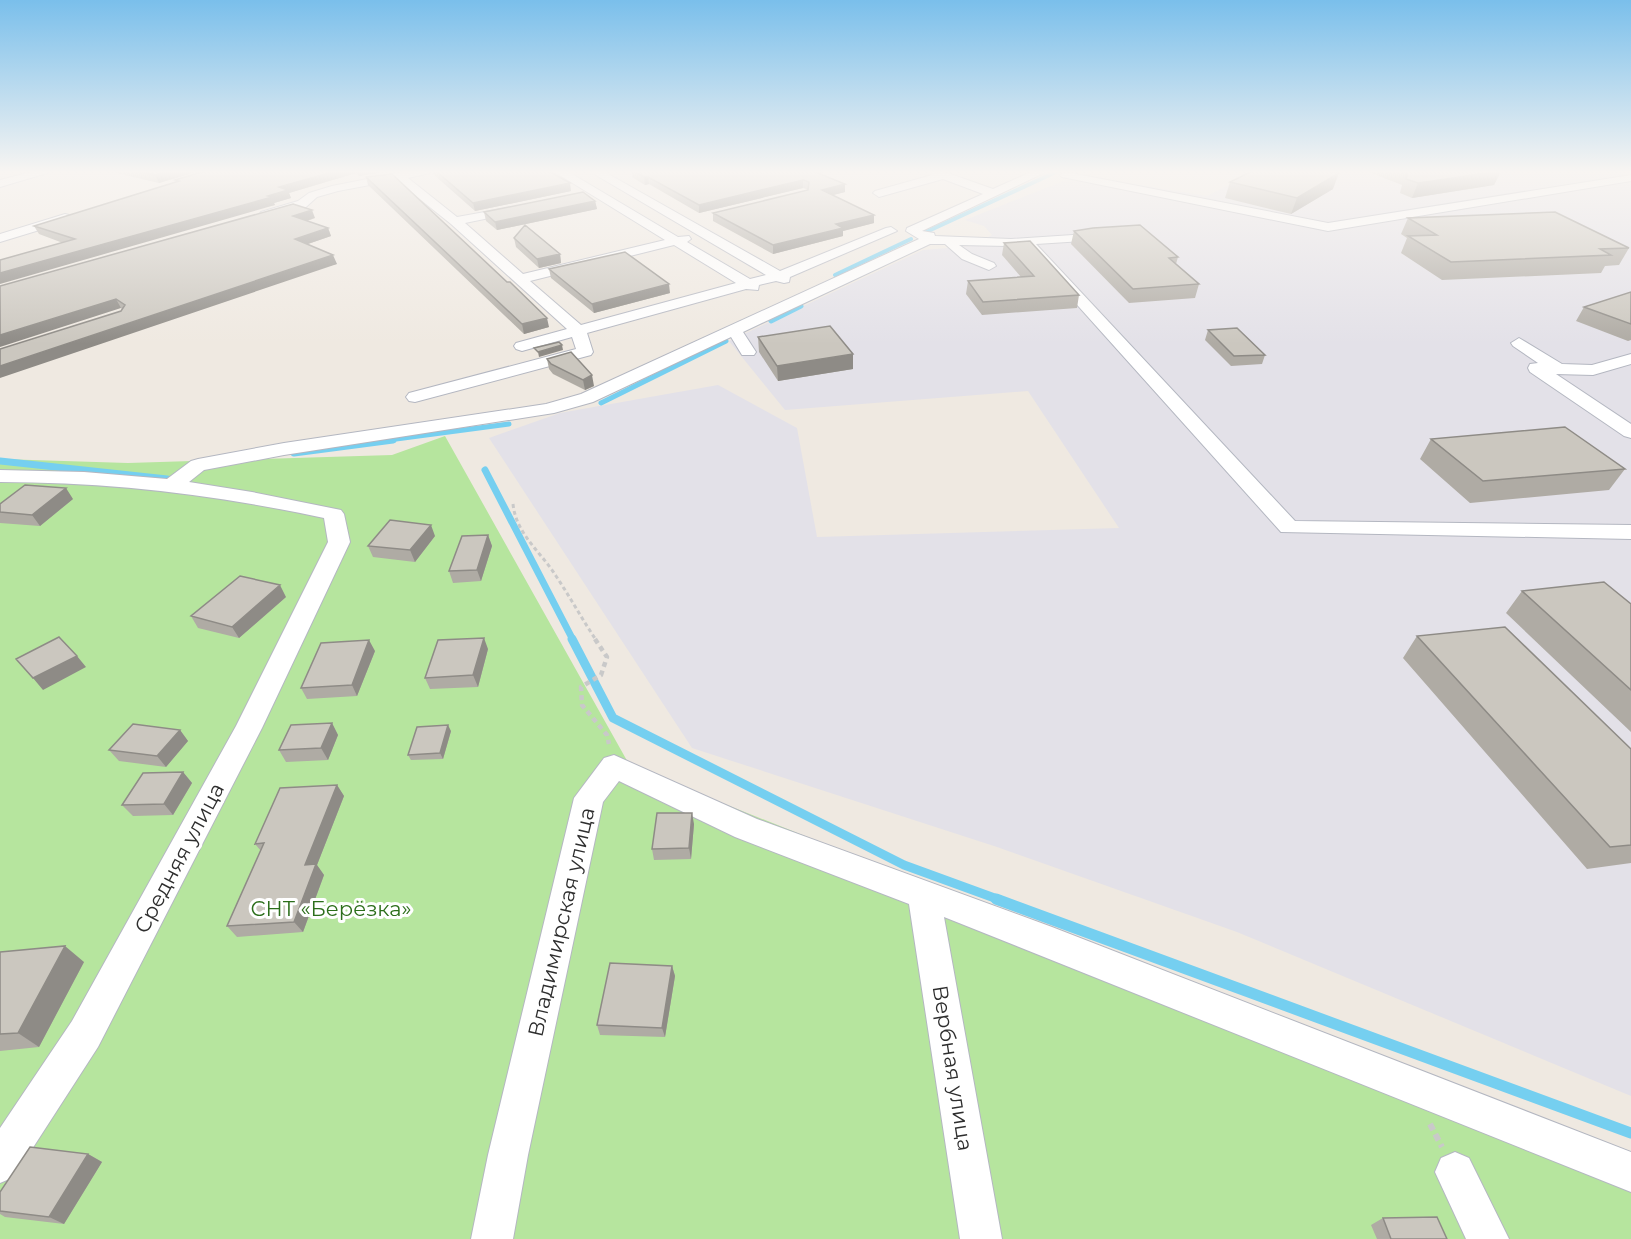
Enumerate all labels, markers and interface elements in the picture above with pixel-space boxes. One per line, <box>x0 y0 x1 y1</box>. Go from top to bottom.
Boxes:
street label: Средняя улица <box>129 779 229 937</box>
street label: Владимирская улица <box>522 805 600 1039</box>
park label: СНТ «Берёзка» <box>250 896 412 921</box>
street label: Вербная улица <box>928 983 978 1153</box>

